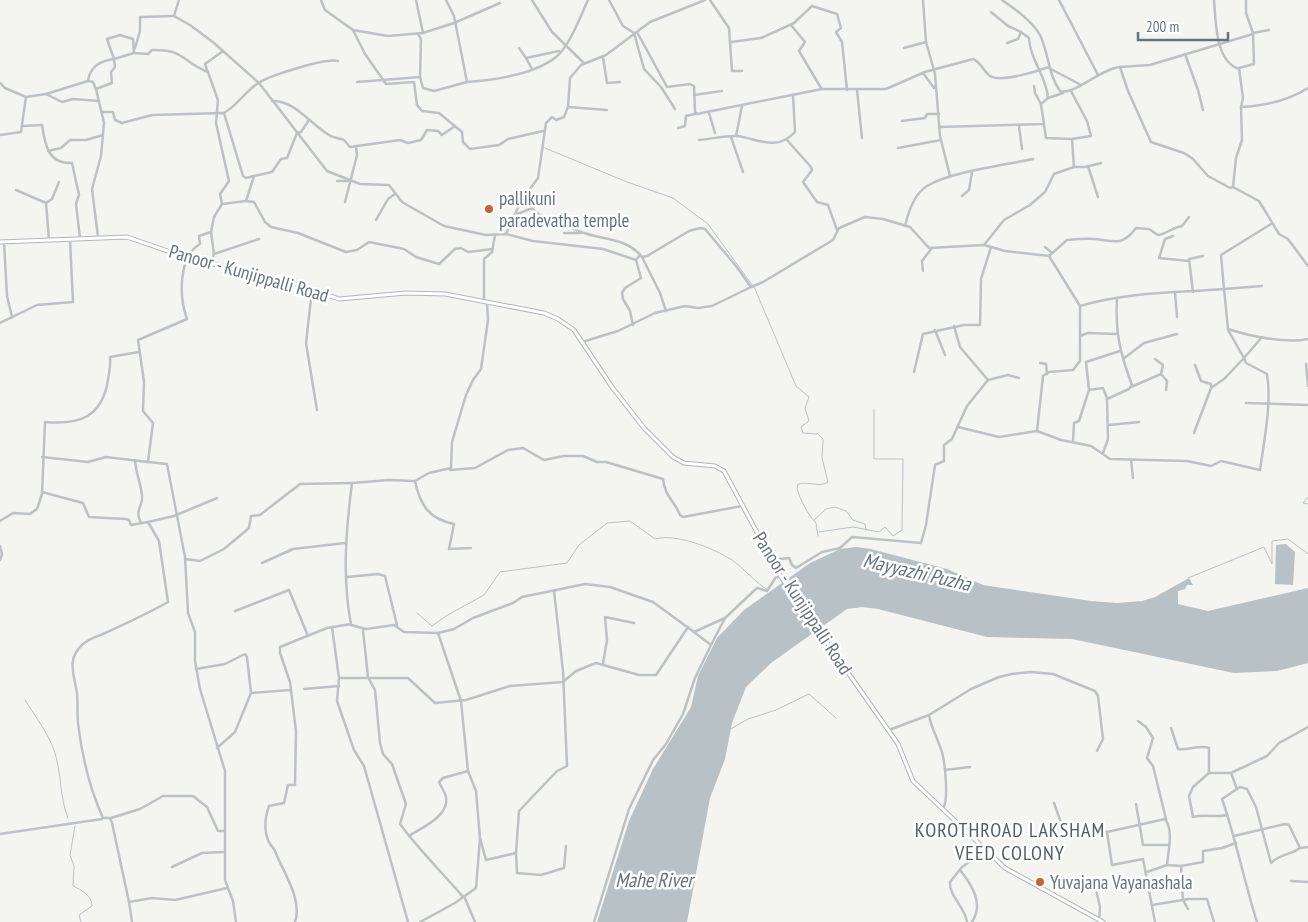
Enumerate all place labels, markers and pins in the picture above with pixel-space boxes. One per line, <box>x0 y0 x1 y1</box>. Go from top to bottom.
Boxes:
place label: pallikuni paradevatha temple <box>499 186 630 232</box>
marker: pallikuni paradevatha temple <box>483 203 495 215</box>
place label: Yuvajana Vayanashala <box>1050 870 1193 894</box>
marker: Yuvajana Vayanashala <box>1034 876 1046 888</box>

